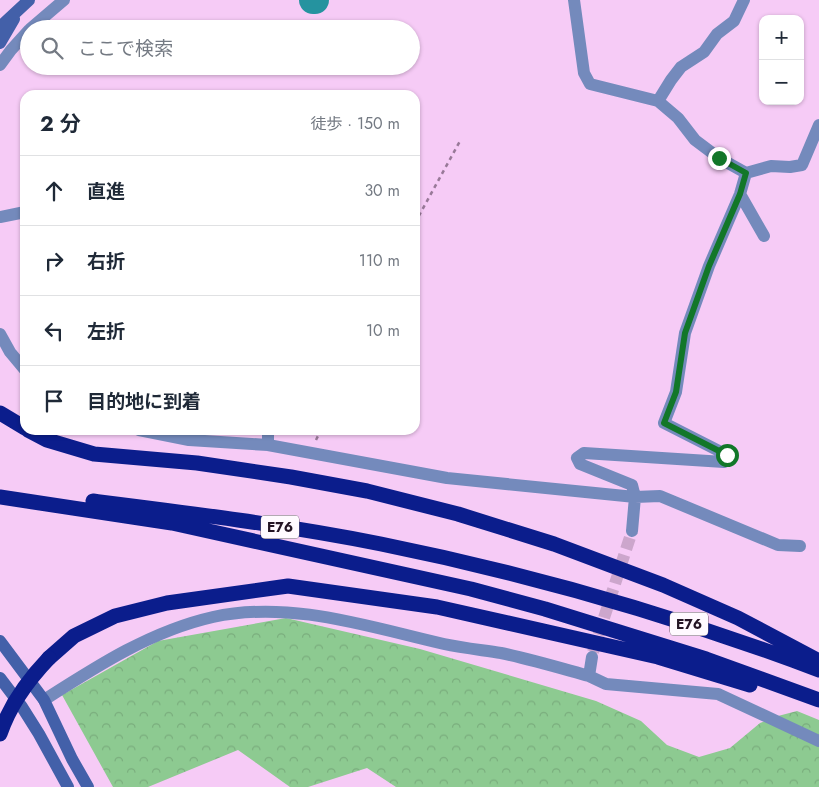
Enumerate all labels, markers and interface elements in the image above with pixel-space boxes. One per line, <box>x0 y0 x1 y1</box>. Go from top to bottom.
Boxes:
map controls <box>759 15 804 105</box>
button: + <box>759 15 804 60</box>
search box <box>20 20 420 75</box>
icon: search <box>38 34 66 62</box>
text: ここで検索 <box>78 35 173 62</box>
button: − <box>759 60 804 105</box>
text: 2 分 <box>40 109 81 139</box>
text: 徒歩 · 150 m <box>310 112 400 135</box>
route end <box>708 147 731 170</box>
icon: ahead <box>40 177 68 205</box>
text: 直進 <box>87 178 125 205</box>
text: 30 m <box>364 179 400 202</box>
icon: right <box>40 247 68 275</box>
text: 右折 <box>87 248 125 275</box>
text: 110 m <box>359 249 400 272</box>
icon: left <box>40 317 68 345</box>
text: 左折 <box>87 318 125 345</box>
text: 10 m <box>366 319 400 342</box>
icon: arrive <box>40 387 68 415</box>
text: 目的地に到着 <box>87 388 201 415</box>
route start <box>716 444 739 467</box>
road number: E76 <box>261 516 299 538</box>
road number: E76 <box>670 612 708 636</box>

